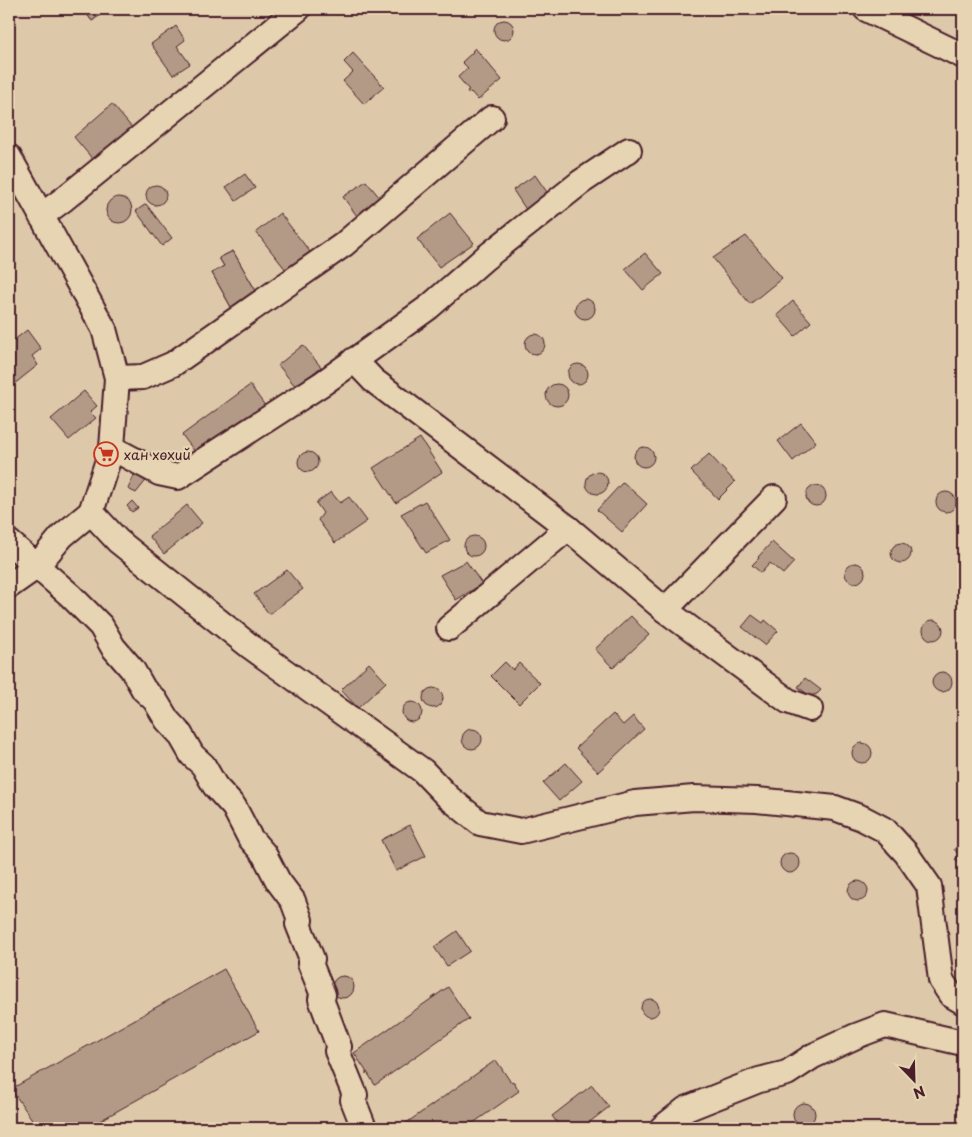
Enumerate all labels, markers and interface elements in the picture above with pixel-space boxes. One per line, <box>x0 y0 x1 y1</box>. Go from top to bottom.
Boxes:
supermarket icon: хан хөхий <box>93 441 119 467</box>
place label: хан хөхий <box>124 444 191 465</box>
north arrow <box>890 1054 940 1104</box>
text: N <box>910 1081 928 1104</box>

